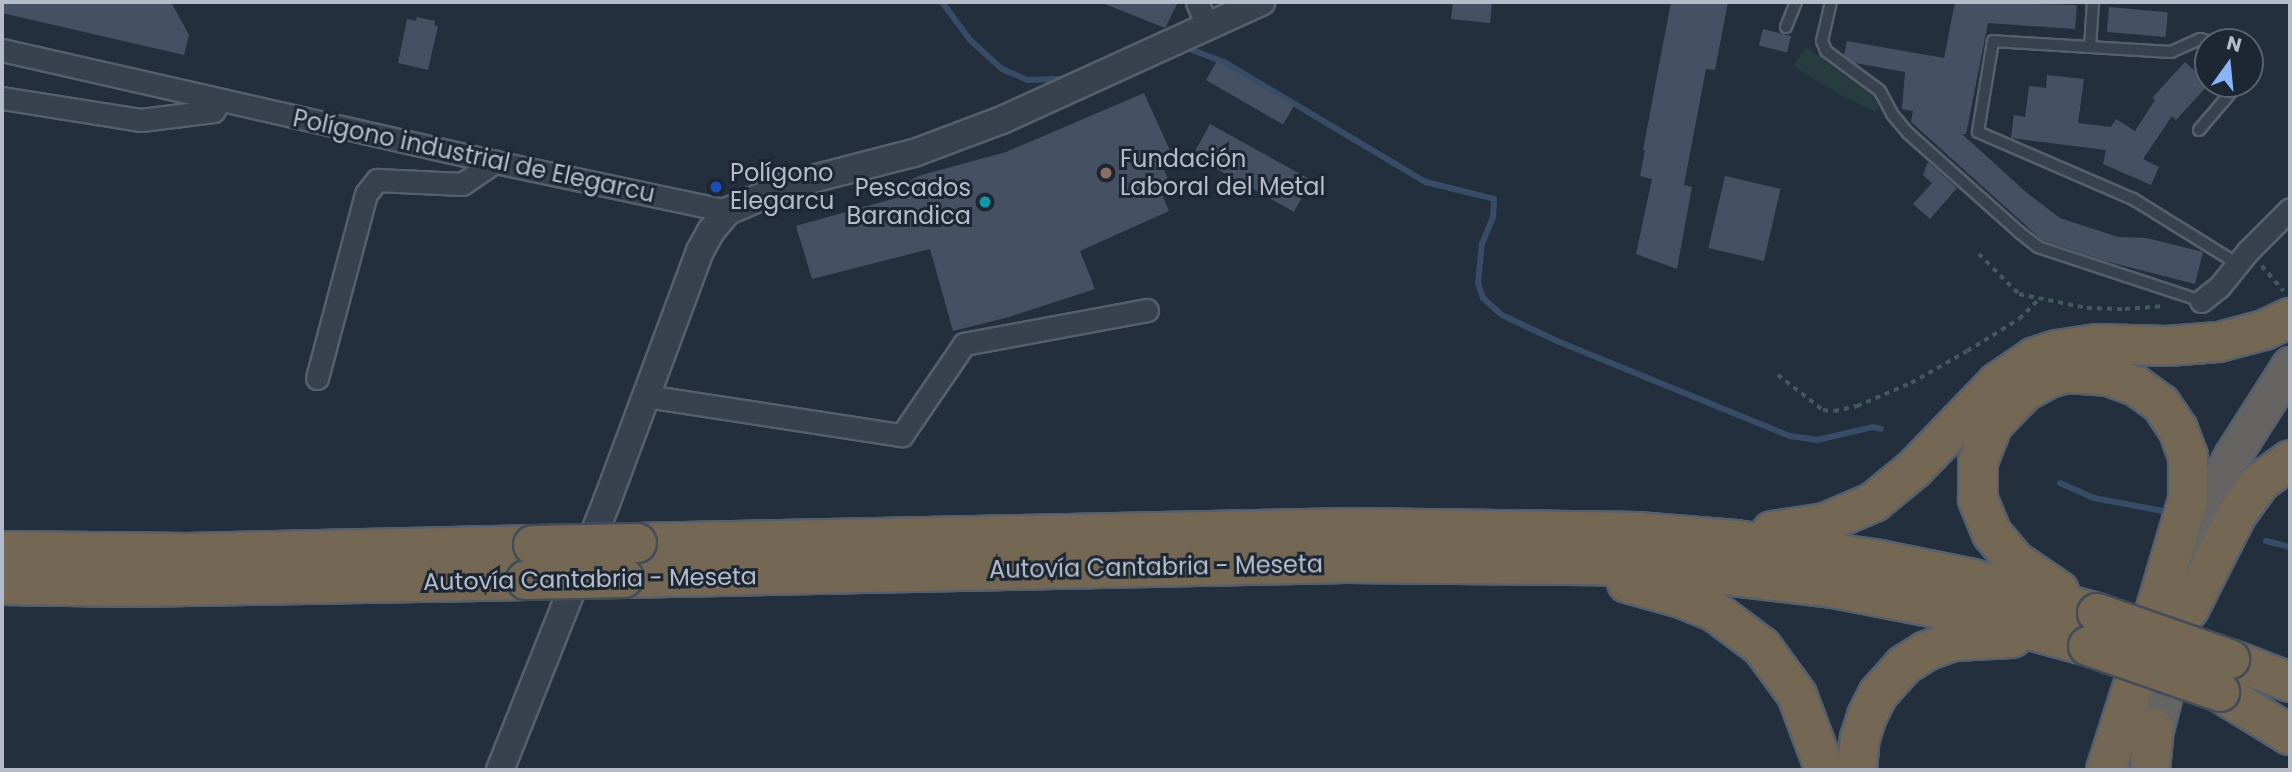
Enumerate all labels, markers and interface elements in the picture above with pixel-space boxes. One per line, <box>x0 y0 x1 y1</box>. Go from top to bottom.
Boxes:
north arrow <box>2194 28 2264 98</box>
text: N <box>2224 29 2244 59</box>
street label: Polígono industrial de Elegarcu <box>290 104 658 208</box>
place label: Fundación Laboral del Metal <box>1120 145 1325 201</box>
place label: Polígono Elegarcu <box>730 159 834 215</box>
marker: Fundación Laboral del Metal <box>1098 165 1114 181</box>
place label: Pescados Barandica <box>847 174 971 230</box>
marker: Polígono Elegarcu <box>708 179 724 195</box>
marker: Pescados Barandica <box>977 194 993 210</box>
street label: Autovía Cantabria - Meseta <box>989 550 1323 584</box>
street label: Autovía Cantabria - Meseta <box>423 562 757 596</box>

